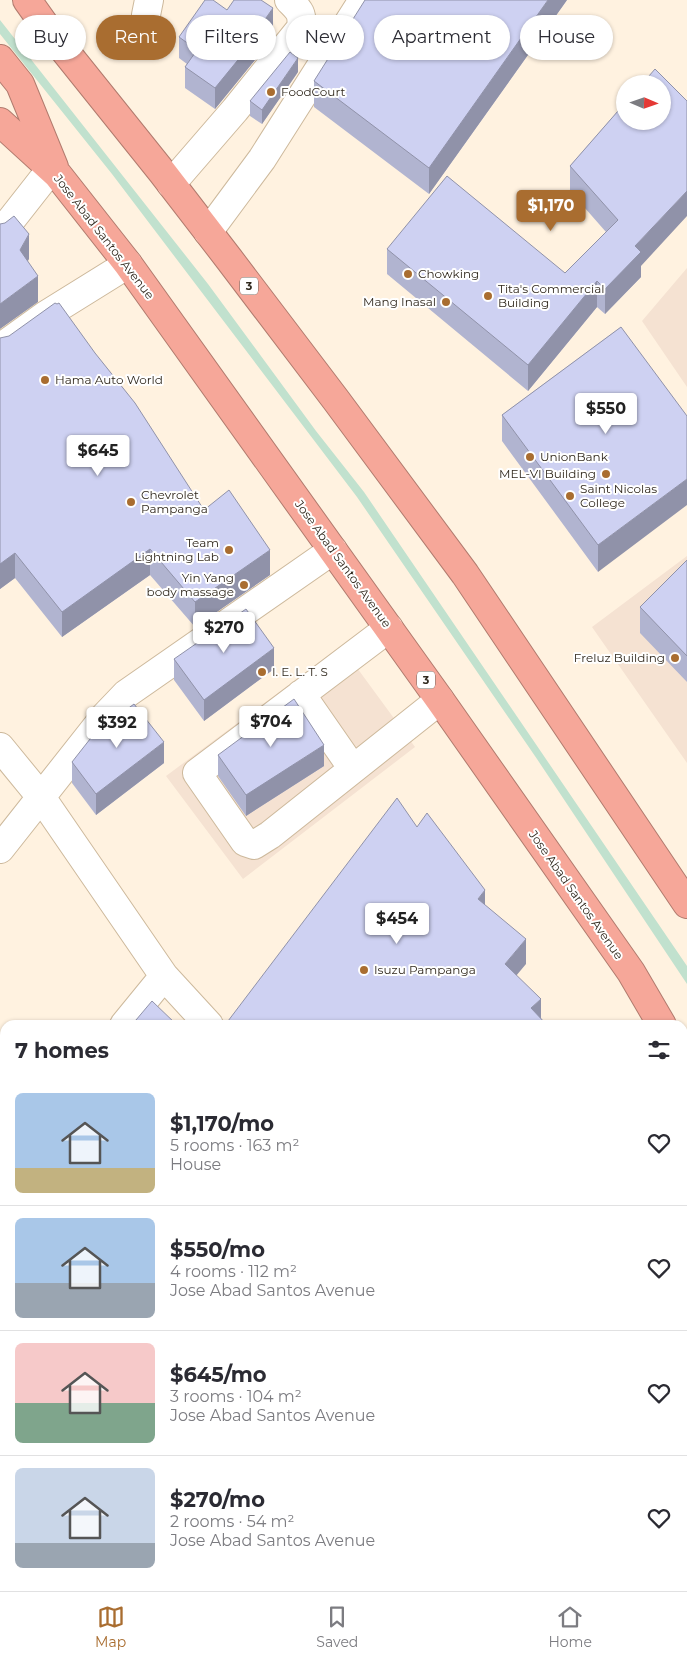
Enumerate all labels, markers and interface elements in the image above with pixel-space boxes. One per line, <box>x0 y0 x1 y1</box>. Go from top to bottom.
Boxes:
chip: Buy <box>15 15 86 60</box>
chip: Rent <box>96 15 176 60</box>
chip: Filters <box>186 15 276 60</box>
chip: New <box>286 15 364 60</box>
chip: Apartment <box>374 15 510 60</box>
chip: House <box>520 15 613 60</box>
north arrow <box>616 75 671 130</box>
map controls <box>616 75 671 130</box>
place label: FoodCourt <box>281 84 345 99</box>
marker: FoodCourt <box>265 86 277 98</box>
street label: Jose Abad Santos Avenue <box>51 171 158 302</box>
pin: $1,170 <box>510 190 592 232</box>
text: $1,170 <box>528 196 575 215</box>
place label: Chowking <box>418 266 479 281</box>
marker: Chowking <box>402 268 414 280</box>
road number: 3 <box>240 278 258 294</box>
place label: Tita's Commercial Building <box>498 281 604 310</box>
marker: Tita's Commercial Building <box>482 290 494 302</box>
place label: Mang Inasal <box>363 294 436 309</box>
marker: Mang Inasal <box>440 296 452 308</box>
place label: Hama Auto World <box>55 372 163 387</box>
marker: Hama Auto World <box>39 374 51 386</box>
pin: $550 <box>576 392 636 435</box>
text: $550 <box>586 399 626 418</box>
pin: $645 <box>68 434 128 477</box>
text: $645 <box>78 441 118 460</box>
place label: UnionBank <box>540 449 609 464</box>
marker: UnionBank <box>524 451 536 463</box>
place label: MEL-VI Building <box>499 466 596 481</box>
marker: MEL-VI Building <box>600 468 612 480</box>
place label: Saint Nicolas College <box>580 481 657 510</box>
place label: Chevrolet Pampanga <box>141 487 208 516</box>
marker: Saint Nicolas College <box>564 490 576 502</box>
marker: Chevrolet Pampanga <box>125 496 137 508</box>
street label: Jose Abad Santos Avenue <box>292 496 395 630</box>
place label: Team Lightning Lab <box>134 535 219 564</box>
marker: Team Lightning Lab <box>223 544 235 556</box>
place label: Yin Yang body massage <box>147 570 234 599</box>
marker: Yin Yang body massage <box>238 579 250 591</box>
pin: $270 <box>194 612 254 654</box>
text: $270 <box>204 618 244 637</box>
place label: Freluz Building <box>574 650 665 665</box>
marker: Freluz Building <box>669 652 681 664</box>
place label: I. E. L. T. S <box>272 664 328 679</box>
marker: I. E. L. T. S <box>256 666 268 678</box>
road number: 3 <box>417 672 435 688</box>
pin: $392 <box>87 706 147 749</box>
pin: $704 <box>241 706 301 748</box>
text: $704 <box>250 712 292 731</box>
text: $392 <box>97 713 137 732</box>
street label: Jose Abad Santos Avenue <box>526 827 627 962</box>
pin: $454 <box>367 902 427 945</box>
text: $454 <box>376 909 418 928</box>
place label: Isuzu Pampanga <box>374 962 476 977</box>
marker: Isuzu Pampanga <box>358 964 370 976</box>
icon: filters <box>645 1036 673 1064</box>
text: 7 homes <box>15 1038 109 1063</box>
text: $1,170/mo <box>170 1111 274 1136</box>
icon: home <box>55 1113 115 1173</box>
icon: heart <box>645 1129 673 1157</box>
text: 5 rooms · 163 m² <box>170 1136 299 1155</box>
text: House <box>170 1155 221 1174</box>
text: $550/mo <box>170 1237 265 1262</box>
icon: home <box>55 1238 115 1298</box>
icon: heart <box>645 1254 673 1282</box>
text: 4 rooms · 112 m² <box>170 1262 297 1281</box>
text: Jose Abad Santos Avenue <box>170 1281 375 1300</box>
text: $645/mo <box>170 1362 267 1387</box>
icon: home <box>55 1363 115 1423</box>
icon: heart <box>645 1379 673 1407</box>
text: 3 rooms · 104 m² <box>170 1387 302 1406</box>
text: Jose Abad Santos Avenue <box>170 1406 375 1425</box>
text: $270/mo <box>170 1487 265 1512</box>
icon: home <box>55 1488 115 1548</box>
icon: heart <box>645 1504 673 1532</box>
text: 2 rooms · 54 m² <box>170 1512 294 1531</box>
text: Jose Abad Santos Avenue <box>170 1531 375 1550</box>
tab: Map <box>95 1603 126 1651</box>
tab: Saved <box>316 1603 358 1651</box>
tab: Home <box>548 1603 592 1651</box>

